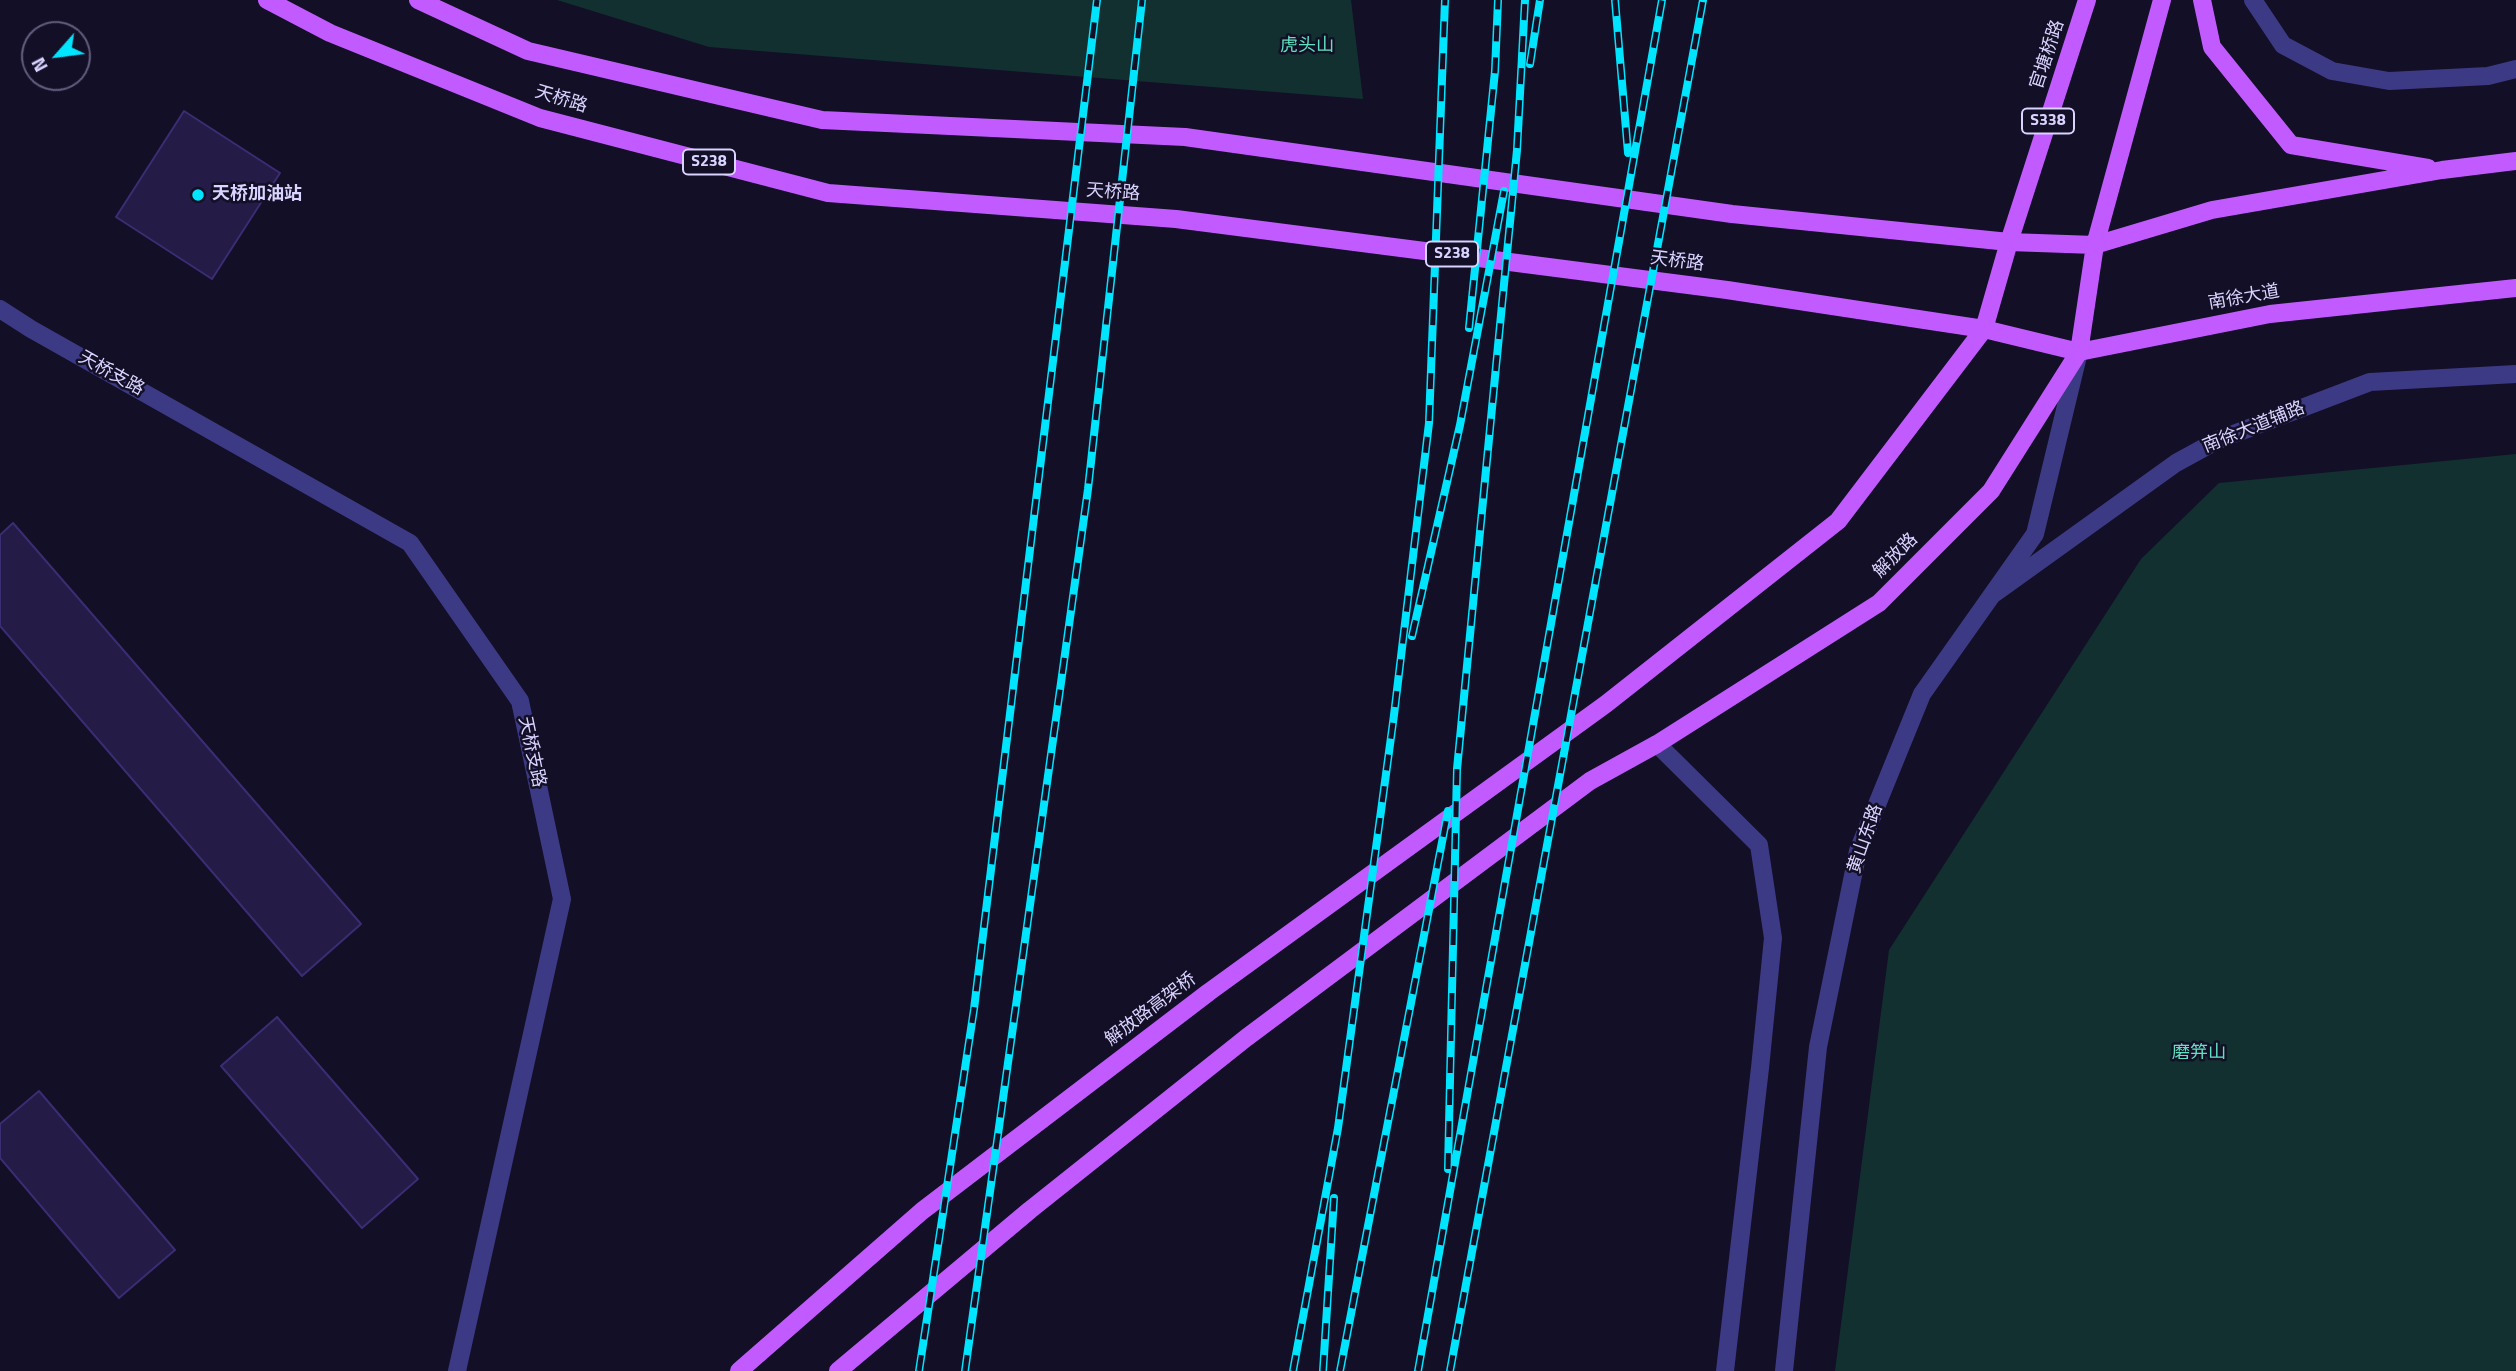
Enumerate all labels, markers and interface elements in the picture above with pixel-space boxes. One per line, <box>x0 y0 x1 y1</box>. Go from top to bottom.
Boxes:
street label: 官塘桥路 <box>2027 17 2069 93</box>
north arrow <box>21 21 91 91</box>
park label: 虎头山 <box>1280 36 1334 58</box>
text: N <box>23 53 55 78</box>
street label: 天桥路 <box>532 82 590 118</box>
road number: S338 <box>2022 108 2074 134</box>
road number: S238 <box>683 150 735 174</box>
street label: 天桥路 <box>1085 180 1141 206</box>
place label: 天桥加油站 <box>212 184 302 206</box>
marker: 天桥加油站 <box>190 187 206 203</box>
road number: S238 <box>1426 242 1478 266</box>
street label: 天桥路 <box>1649 248 1705 276</box>
street label: 南徐大道 <box>2207 281 2281 315</box>
street label: 天桥支路 <box>74 347 148 401</box>
street label: 南徐大道辅路 <box>2200 398 2308 458</box>
street label: 解放路 <box>1869 529 1923 583</box>
street label: 天桥支路 <box>513 715 549 789</box>
street label: 黄山东路 <box>1844 801 1888 877</box>
street label: 解放路高架桥 <box>1101 969 1201 1051</box>
park label: 磨笄山 <box>2172 1043 2226 1065</box>

